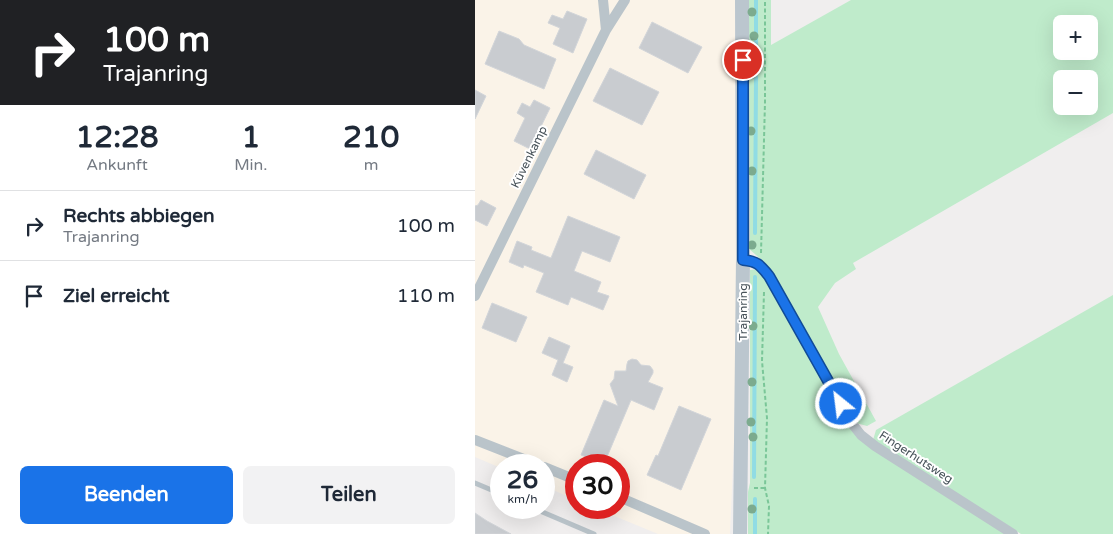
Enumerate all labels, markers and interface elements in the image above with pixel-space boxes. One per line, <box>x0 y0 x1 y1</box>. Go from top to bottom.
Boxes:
map controls <box>1053 15 1098 115</box>
button: + <box>1053 15 1098 60</box>
text: 100 m <box>103 19 210 61</box>
icon: right <box>20 20 85 85</box>
pin <box>722 39 764 81</box>
icon: arrive <box>729 46 757 74</box>
text: Trajanring <box>103 61 208 87</box>
button: − <box>1053 70 1098 115</box>
text: 12:28 <box>76 119 159 156</box>
text: 1 <box>241 119 260 156</box>
text: 210 <box>343 119 399 156</box>
street label: Küvenkamp <box>508 124 550 190</box>
text: Ankunft <box>86 155 148 175</box>
text: Min. <box>234 155 267 175</box>
text: m <box>364 155 379 175</box>
text: Rechts abbiegen <box>63 205 215 227</box>
icon: right <box>20 212 48 240</box>
text: 100 m <box>397 215 455 237</box>
text: Trajanring <box>63 227 140 247</box>
icon: arrive <box>20 282 48 310</box>
street label: Trajanring <box>736 283 750 341</box>
text: Ziel erreicht <box>63 285 170 307</box>
text: 110 m <box>397 285 455 307</box>
position arrow <box>814 377 866 429</box>
street label: Fingerhutsweg <box>877 428 955 486</box>
speed limit sign: 30 <box>565 454 630 519</box>
text: 26 <box>507 465 538 495</box>
button: Beenden <box>20 466 233 524</box>
button: Teilen <box>243 466 455 524</box>
text: km/h <box>507 492 538 506</box>

